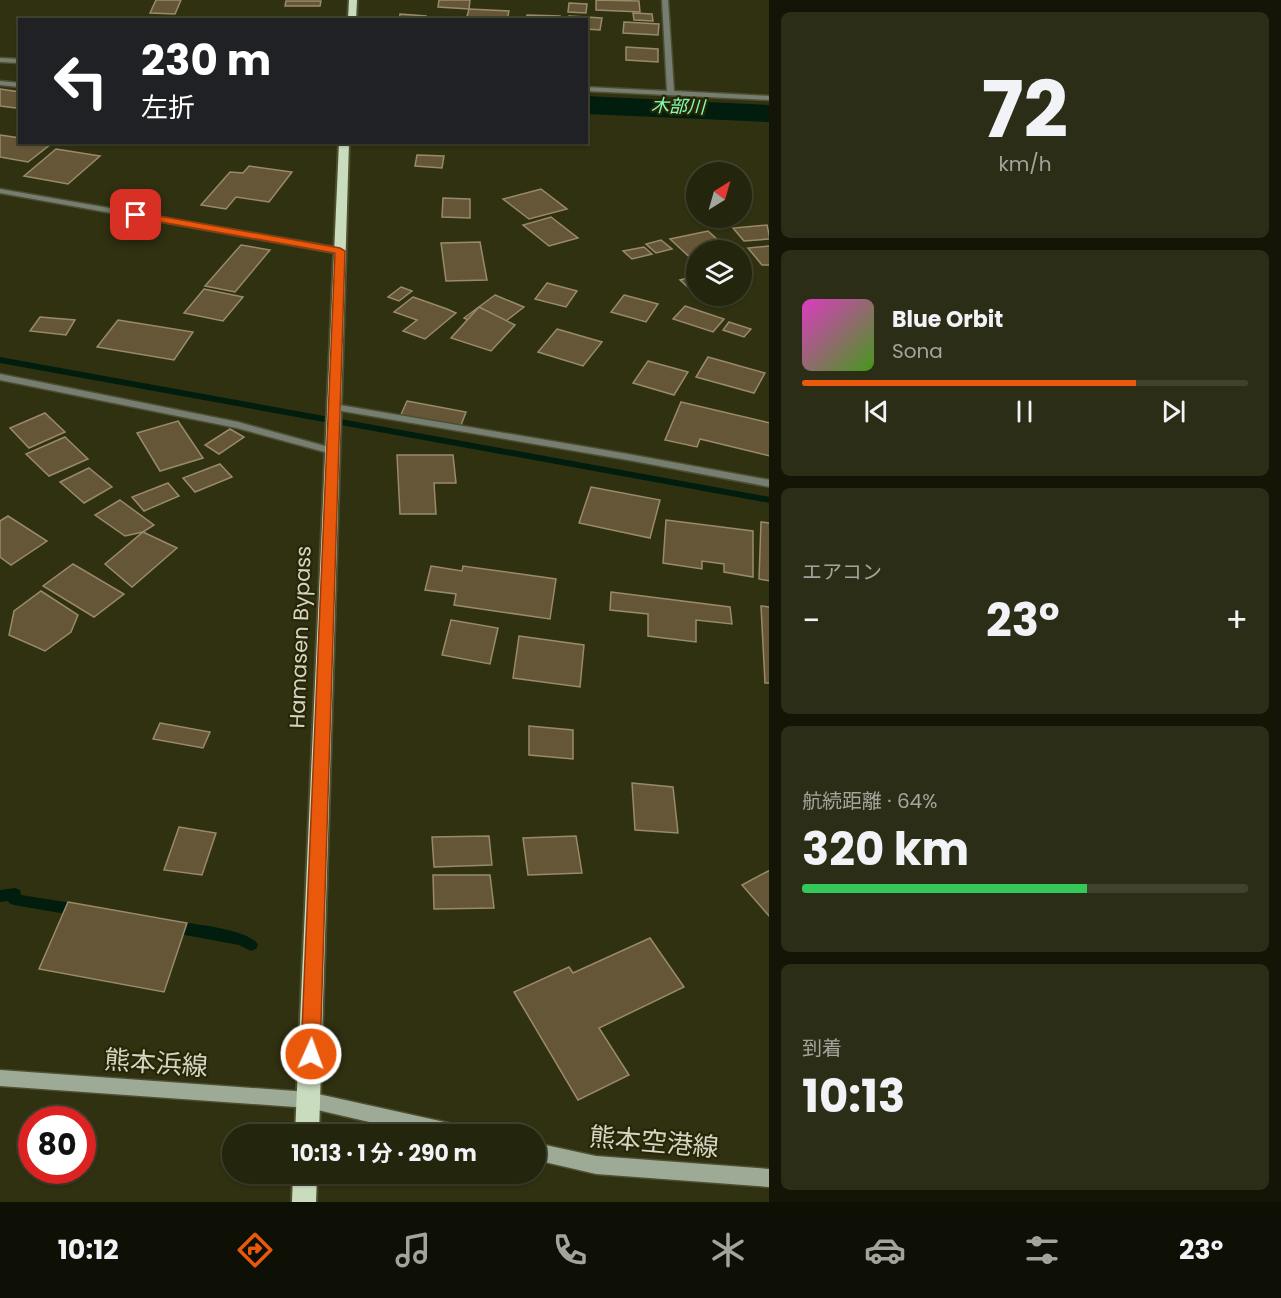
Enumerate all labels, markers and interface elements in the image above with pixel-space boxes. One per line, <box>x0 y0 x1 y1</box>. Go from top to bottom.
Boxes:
text: 230 m <box>141 31 271 90</box>
icon: left <box>42 42 120 120</box>
text: 72 <box>982 55 1068 164</box>
text: 左折 <box>141 89 195 126</box>
water label: 木部川 <box>651 93 707 120</box>
text: km/h <box>998 150 1052 178</box>
north arrow <box>686 162 752 228</box>
map controls <box>686 162 752 306</box>
pin <box>110 189 161 240</box>
icon: arrive <box>119 198 152 231</box>
button: layers <box>686 240 752 306</box>
text: Blue Orbit <box>892 304 1003 335</box>
text: Sona <box>892 337 943 365</box>
icon: previous <box>860 395 893 428</box>
icon: pause <box>1008 395 1041 428</box>
icon: next <box>1157 395 1190 428</box>
street label: Hamasen Bypass <box>282 545 318 729</box>
text: エアコン <box>802 558 882 586</box>
text: 23° <box>986 589 1060 652</box>
text: − <box>802 597 820 644</box>
text: + <box>1225 597 1248 644</box>
text: 航続距離 · 64% <box>802 787 937 815</box>
text: 320 km <box>802 818 969 881</box>
position arrow <box>279 1022 343 1086</box>
text: 到着 <box>802 1034 842 1062</box>
street label: 熊本浜線 <box>103 1041 209 1085</box>
text: 10:13 <box>802 1065 905 1128</box>
speed limit sign: 80 <box>18 1106 96 1184</box>
street label: 熊本空港線 <box>588 1118 720 1166</box>
text: 10:13 · 1 分 · 290 m <box>291 1138 477 1169</box>
icon: directions <box>234 1229 276 1271</box>
icon: music <box>392 1229 434 1271</box>
icon: phone <box>549 1229 591 1271</box>
icon: climate <box>707 1229 749 1271</box>
icon: car <box>864 1229 906 1271</box>
icon: filters <box>1021 1229 1063 1271</box>
text: 10:12 <box>58 1231 119 1268</box>
text: 23° <box>1179 1231 1223 1268</box>

